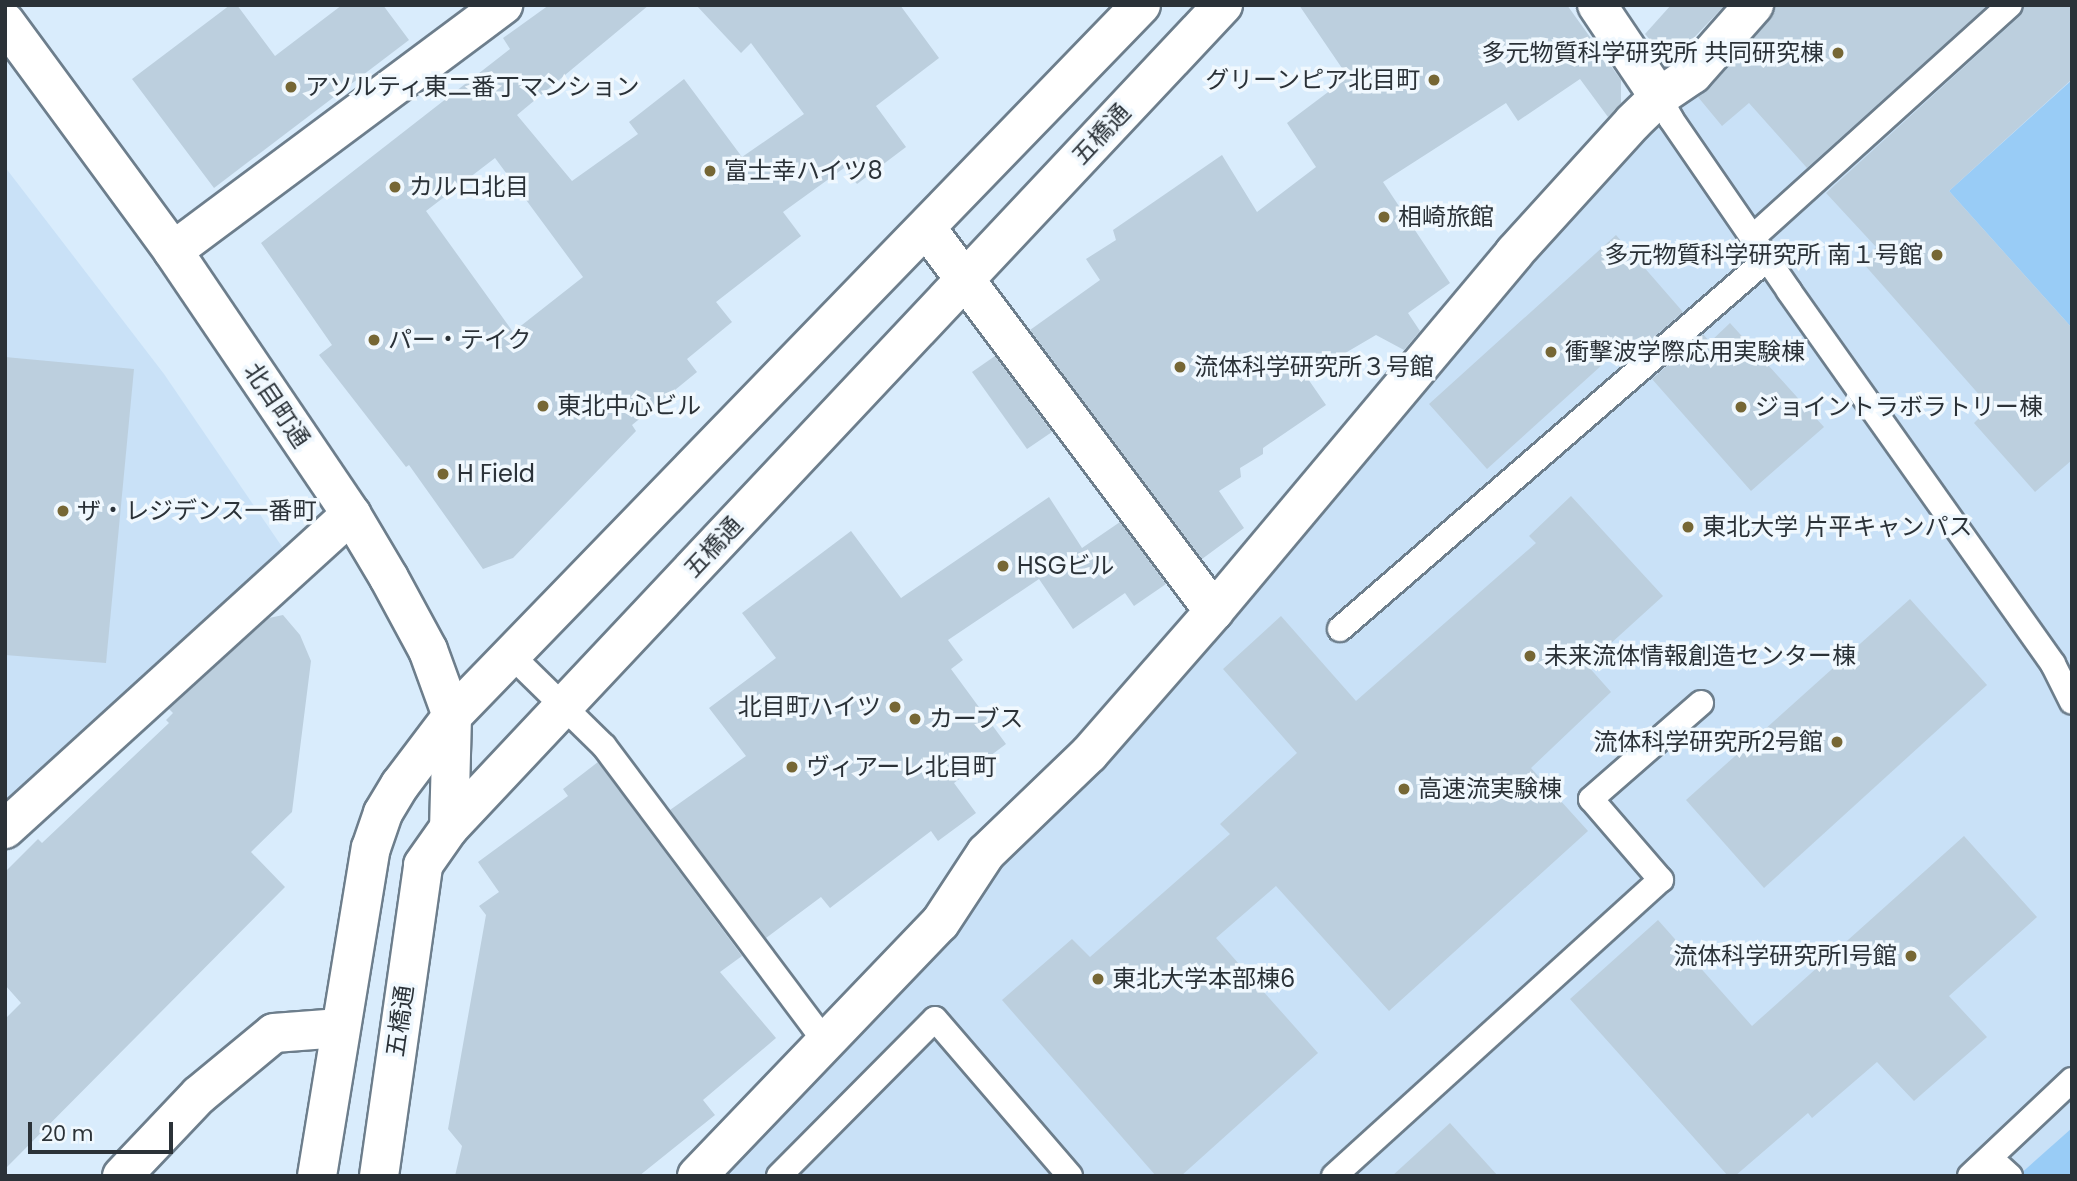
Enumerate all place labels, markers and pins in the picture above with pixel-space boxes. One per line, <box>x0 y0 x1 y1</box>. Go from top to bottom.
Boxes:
place label: 多元物質科学研究所 共同研究棟 <box>1482 39 1824 67</box>
marker: 多元物質科学研究所 共同研究棟 <box>1830 45 1846 61</box>
place label: グリーンピア北目町 <box>1204 66 1420 94</box>
marker: グリーンピア北目町 <box>1426 72 1442 88</box>
place label: アソルティ東二番丁マンション <box>305 73 641 101</box>
marker: アソルティ東二番丁マンション <box>283 79 299 95</box>
place label: 富士幸ハイツ8 <box>724 157 883 185</box>
marker: 富士幸ハイツ8 <box>702 163 718 179</box>
place label: カルロ北目 <box>409 173 529 201</box>
marker: カルロ北目 <box>387 179 403 195</box>
place label: 相崎旅館 <box>1398 203 1494 231</box>
marker: 相崎旅館 <box>1376 209 1392 225</box>
place label: 多元物質科学研究所 南１号館 <box>1605 241 1923 269</box>
marker: 多元物質科学研究所 南１号館 <box>1929 247 1945 263</box>
place label: パー・テイク <box>388 326 532 354</box>
marker: パー・テイク <box>366 332 382 348</box>
place label: 衝撃波学際応用実験棟 <box>1565 338 1805 366</box>
marker: 衝撃波学際応用実験棟 <box>1543 344 1559 360</box>
place label: 流体科学研究所３号館 <box>1194 353 1434 381</box>
marker: 流体科学研究所３号館 <box>1172 359 1188 375</box>
place label: 東北中心ビル <box>557 392 701 420</box>
place label: ジョイントラボラトリー棟 <box>1755 393 2043 421</box>
marker: 東北中心ビル <box>535 398 551 414</box>
marker: ジョイントラボラトリー棟 <box>1733 399 1749 415</box>
place label: H Field <box>457 460 535 488</box>
marker: H Field <box>435 466 451 482</box>
place label: ザ・レジデンス一番町 <box>77 497 317 525</box>
marker: ザ・レジデンス一番町 <box>55 503 71 519</box>
place label: 東北大学 片平キャンパス <box>1702 513 1972 541</box>
marker: 東北大学 片平キャンパス <box>1680 519 1696 535</box>
place label: HSGビル <box>1017 552 1114 580</box>
marker: HSGビル <box>995 558 1011 574</box>
place label: 未来流体情報創造センター棟 <box>1544 642 1856 670</box>
marker: 未来流体情報創造センター棟 <box>1522 648 1538 664</box>
place label: 北目町ハイツ <box>737 693 881 721</box>
marker: 北目町ハイツ <box>887 699 903 715</box>
place label: カーブス <box>929 705 1025 733</box>
marker: カーブス <box>907 711 923 727</box>
place label: 流体科学研究所2号館 <box>1593 728 1823 756</box>
marker: 流体科学研究所2号館 <box>1829 734 1845 750</box>
place label: ヴィアーレ北目町 <box>806 753 997 781</box>
marker: ヴィアーレ北目町 <box>784 759 800 775</box>
place label: 高速流実験棟 <box>1418 775 1562 803</box>
marker: 高速流実験棟 <box>1396 781 1412 797</box>
place label: 流体科学研究所1号館 <box>1673 942 1897 970</box>
marker: 流体科学研究所1号館 <box>1903 948 1919 964</box>
place label: 東北大学本部棟6 <box>1112 965 1295 993</box>
marker: 東北大学本部棟6 <box>1090 971 1106 987</box>

